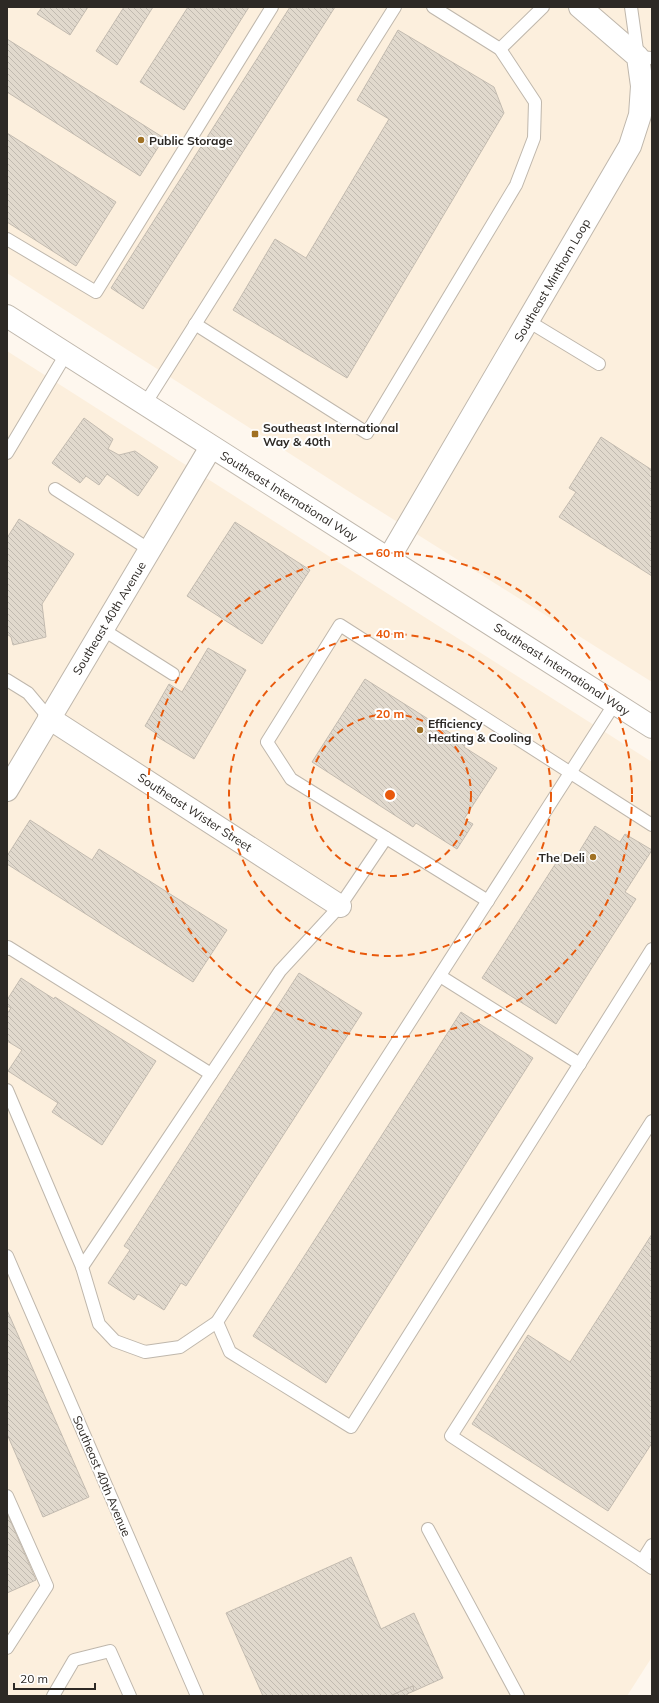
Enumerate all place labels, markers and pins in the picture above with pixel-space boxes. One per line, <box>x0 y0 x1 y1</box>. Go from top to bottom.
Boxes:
place label: Public Storage <box>149 133 233 148</box>
marker: Public Storage <box>136 135 146 145</box>
place label: Southeast International Way & 40th <box>263 420 398 449</box>
marker: Southeast International Way & 40th <box>250 429 260 439</box>
place label: Efficiency Heating & Cooling <box>428 716 532 745</box>
marker: Efficiency Heating & Cooling <box>415 725 425 735</box>
centre of rings <box>383 788 397 802</box>
place label: The Deli <box>538 850 585 865</box>
marker: The Deli <box>588 852 598 862</box>

